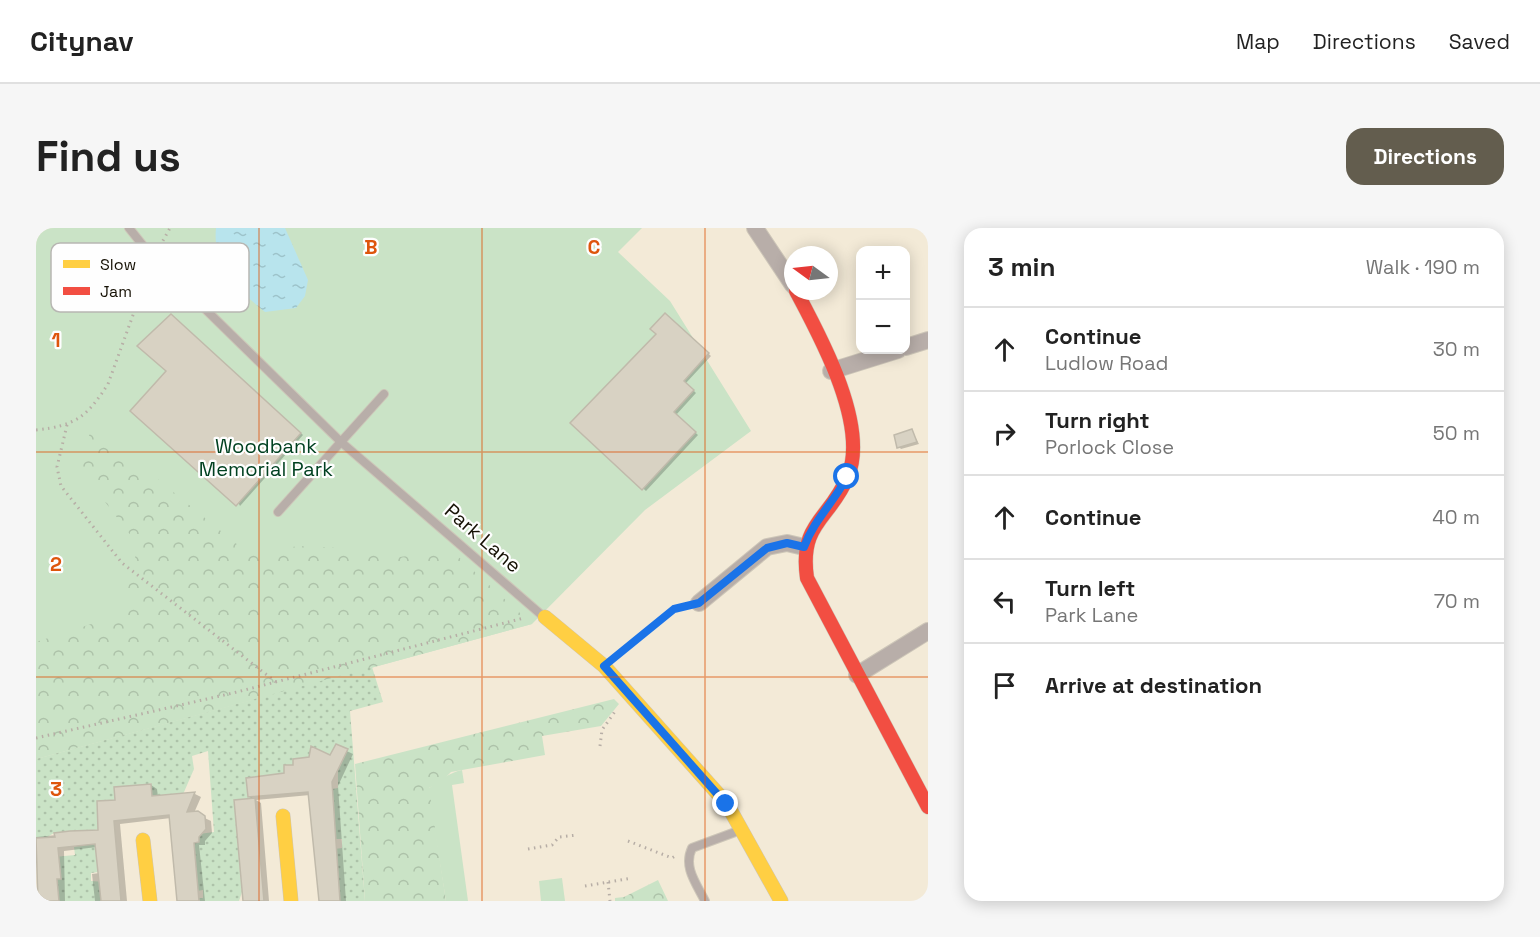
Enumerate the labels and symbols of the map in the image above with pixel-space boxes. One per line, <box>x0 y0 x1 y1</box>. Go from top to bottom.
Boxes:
text: B <box>364 234 378 260</box>
text: C <box>588 234 601 260</box>
legend <box>51 243 249 312</box>
north arrow <box>784 246 838 300</box>
text: Slow <box>100 254 136 275</box>
text: Jam <box>100 281 132 302</box>
text: 1 <box>51 327 61 353</box>
park label: Woodbank Memorial Park <box>199 433 333 482</box>
route start <box>833 463 859 489</box>
street label: Park Lane <box>439 498 527 578</box>
text: 2 <box>50 551 62 577</box>
text: 3 <box>50 776 62 802</box>
route end <box>712 790 738 816</box>

